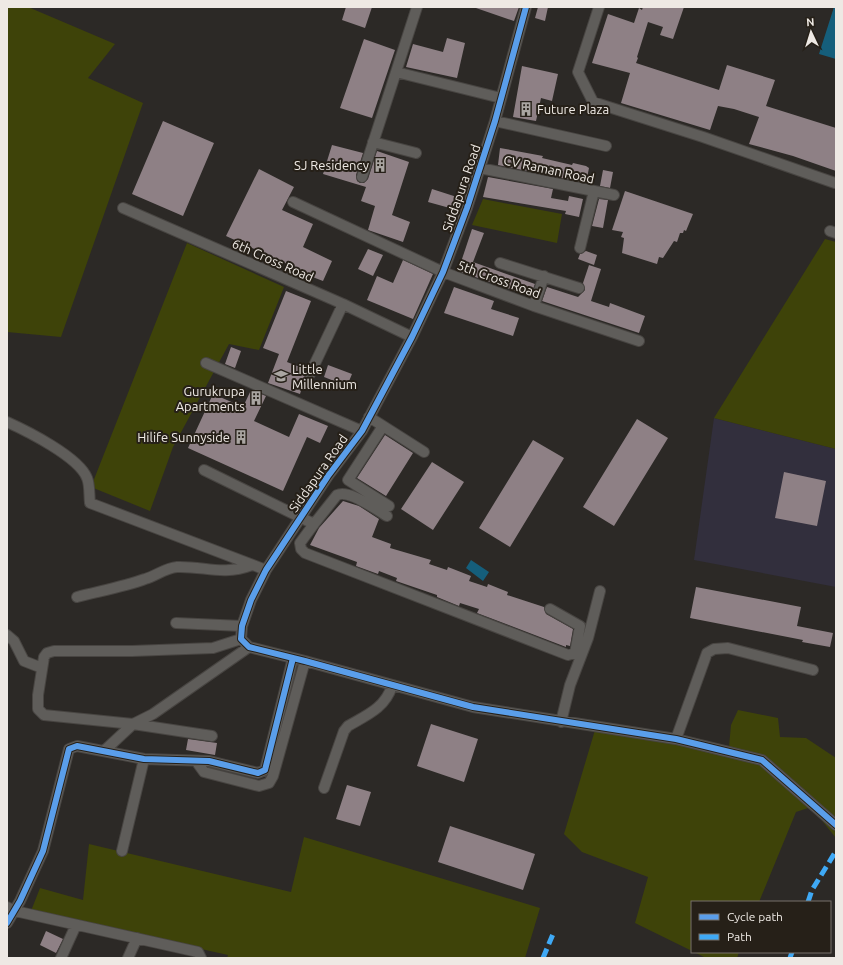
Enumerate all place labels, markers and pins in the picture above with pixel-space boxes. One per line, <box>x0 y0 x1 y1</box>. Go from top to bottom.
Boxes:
building icon: Future Plaza <box>518 101 534 117</box>
place label: Future Plaza <box>537 102 609 116</box>
building icon: SJ Residency <box>372 157 388 173</box>
place label: SJ Residency <box>294 158 369 172</box>
place label: Little Millennium <box>292 362 357 391</box>
school or university icon: Little Millennium <box>273 368 289 384</box>
place label: Gurukrupa Apartments <box>176 384 245 413</box>
building icon: Gurukrupa Apartments <box>248 390 264 406</box>
building icon: Hilife Sunnyside <box>233 429 249 445</box>
place label: Hilife Sunnyside <box>137 430 230 444</box>

